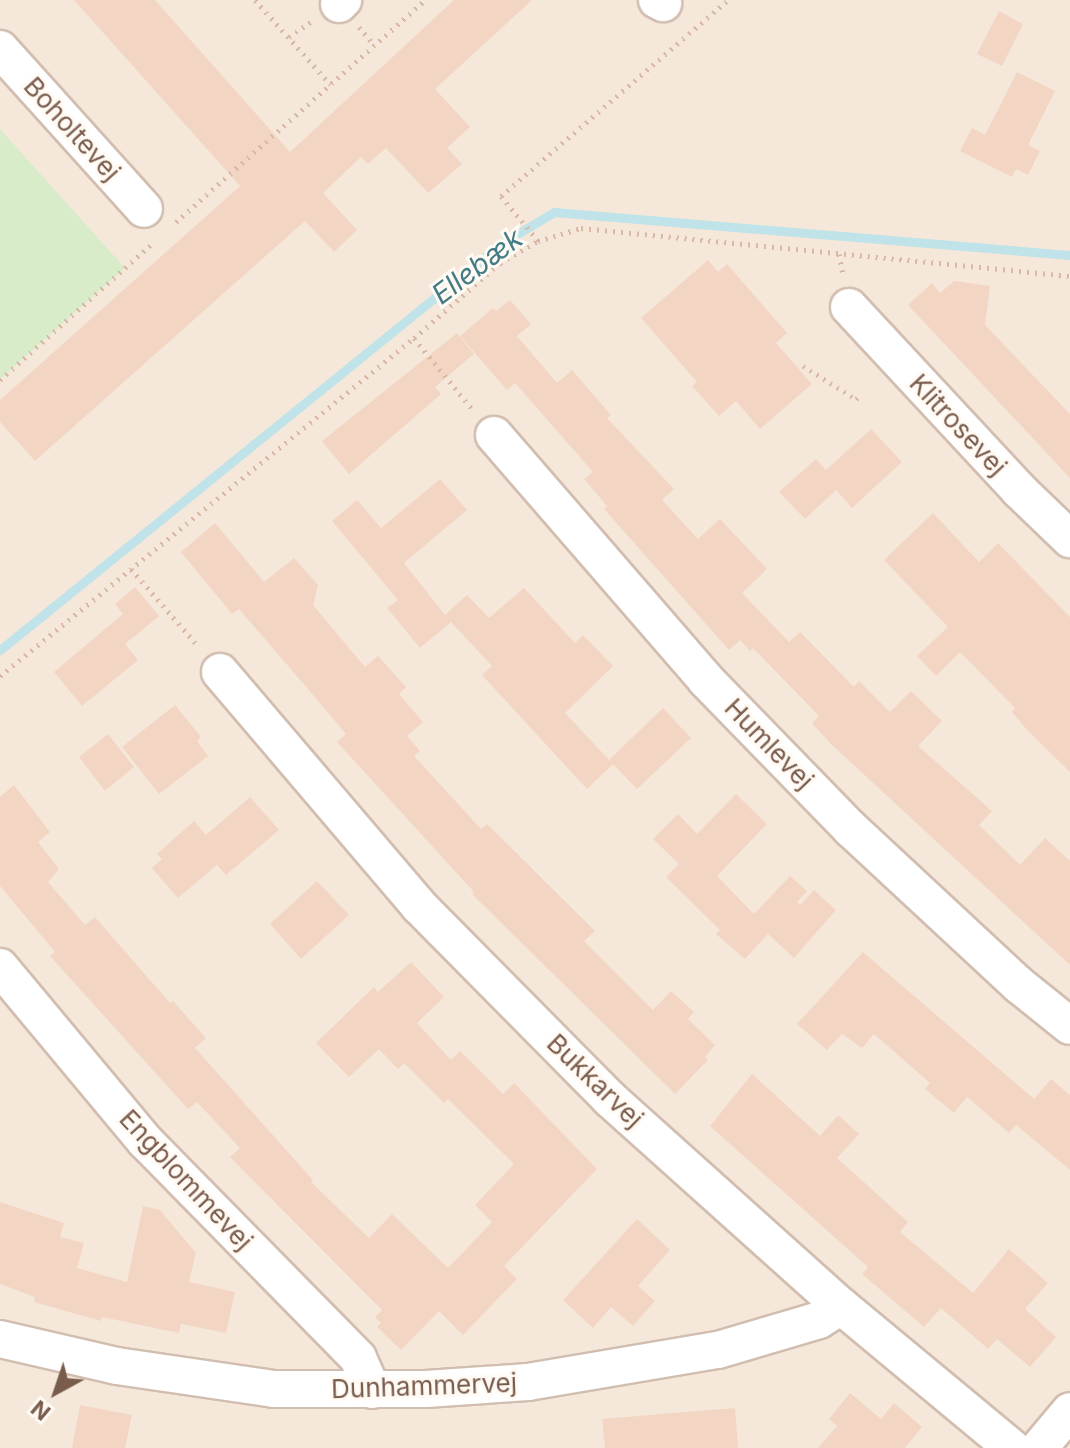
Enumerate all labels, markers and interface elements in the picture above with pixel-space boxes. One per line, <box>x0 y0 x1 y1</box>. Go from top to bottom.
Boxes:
street label: Boholtevej <box>17 71 127 187</box>
water label: Ellebæk <box>425 221 529 311</box>
street label: Klitrosevej <box>903 368 1013 482</box>
street label: Humlevej <box>718 692 820 796</box>
street label: Bukkarvej <box>541 1028 649 1134</box>
street label: Engblommevej <box>113 1103 259 1257</box>
north arrow <box>16 1352 96 1432</box>
street label: Dunhammervej <box>331 1367 517 1405</box>
text: N <box>26 1395 55 1426</box>

